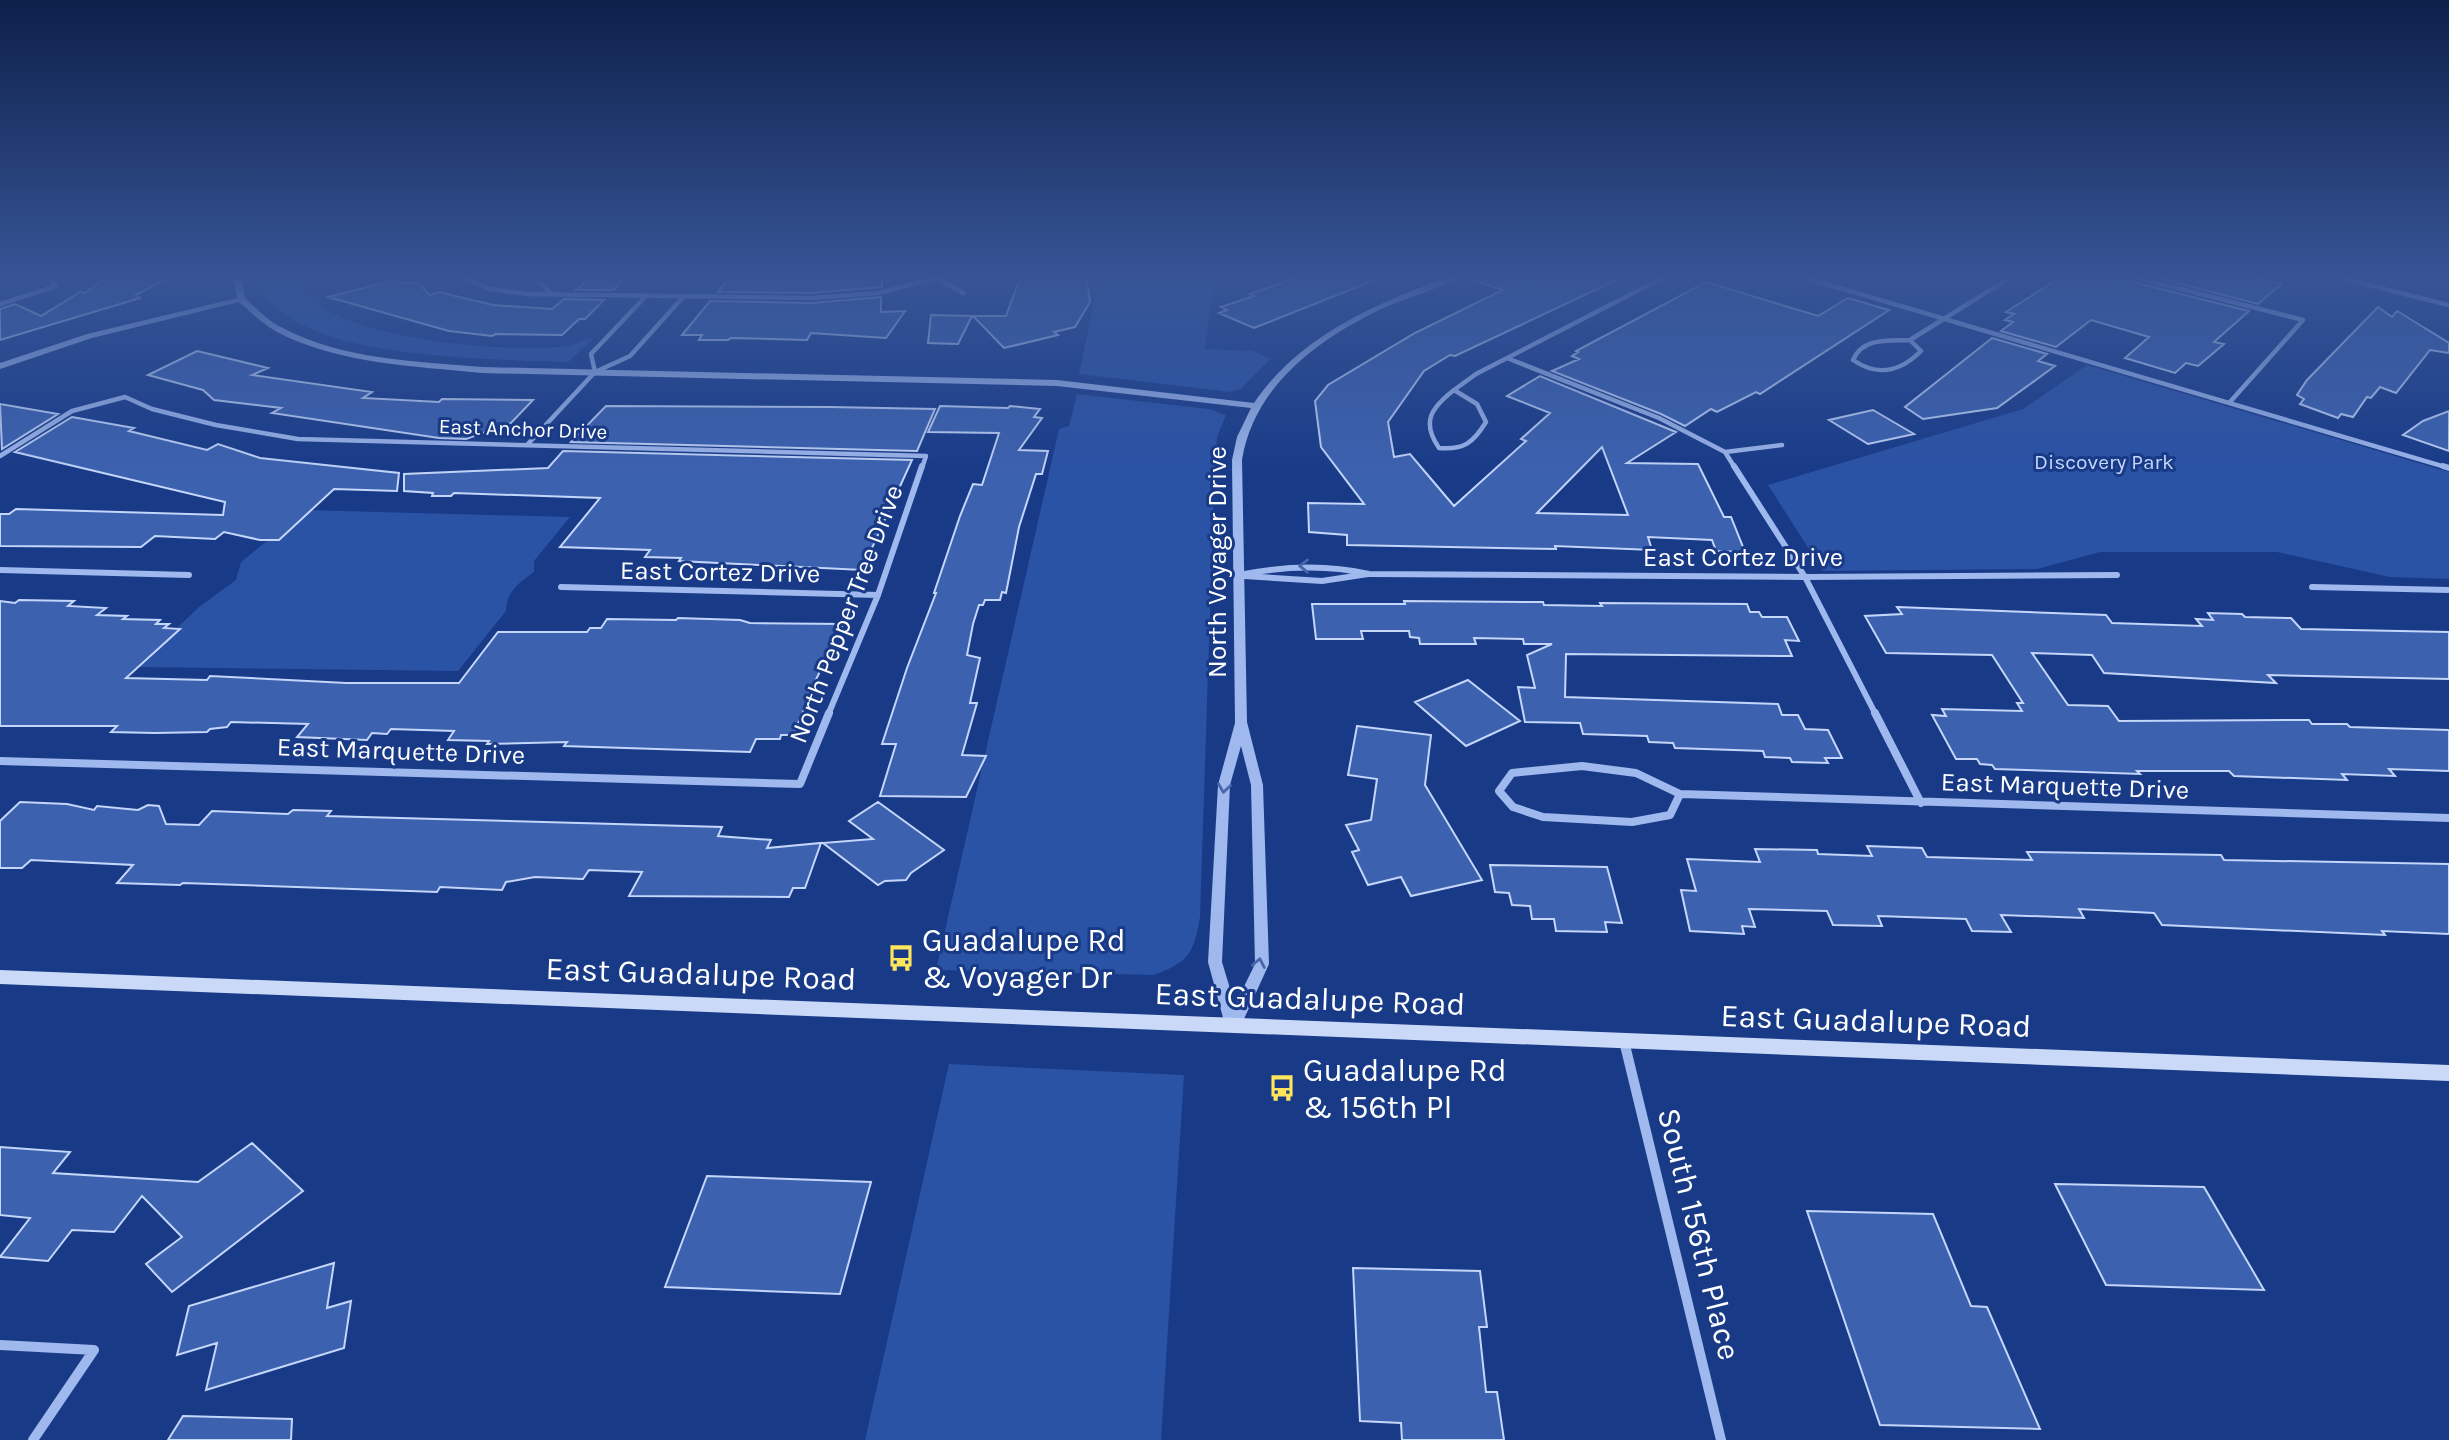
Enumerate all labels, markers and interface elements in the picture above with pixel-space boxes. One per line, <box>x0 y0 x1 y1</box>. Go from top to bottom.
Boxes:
street label: East Anchor Drive <box>438 414 608 444</box>
street label: North Voyager Drive <box>1202 446 1233 678</box>
park label: Discovery Park <box>2034 450 2174 474</box>
street label: North Pepper Tree Drive <box>782 480 910 748</box>
street label: East Cortez Drive <box>1643 542 1843 573</box>
street label: East Cortez Drive <box>620 555 820 589</box>
one-way arrow <box>1298 558 1308 574</box>
street label: East Marquette Drive <box>276 731 526 771</box>
street label: East Marquette Drive <box>1940 766 2190 806</box>
one-way arrow <box>1217 782 1232 794</box>
place label: Guadalupe Rd & Voyager Dr <box>922 922 1126 996</box>
bus stop icon: Guadalupe Rd & Voyager Dr <box>886 943 916 973</box>
street label: East Guadalupe Road <box>545 950 857 998</box>
one-way arrow <box>1251 957 1266 968</box>
street label: East Guadalupe Road <box>1154 975 1466 1023</box>
street label: East Guadalupe Road <box>1720 997 2032 1045</box>
place label: Guadalupe Rd & 156th Pl <box>1303 1052 1507 1126</box>
bus stop icon: Guadalupe Rd & 156th Pl <box>1267 1073 1297 1103</box>
street label: South 156th Place <box>1650 1104 1748 1364</box>

